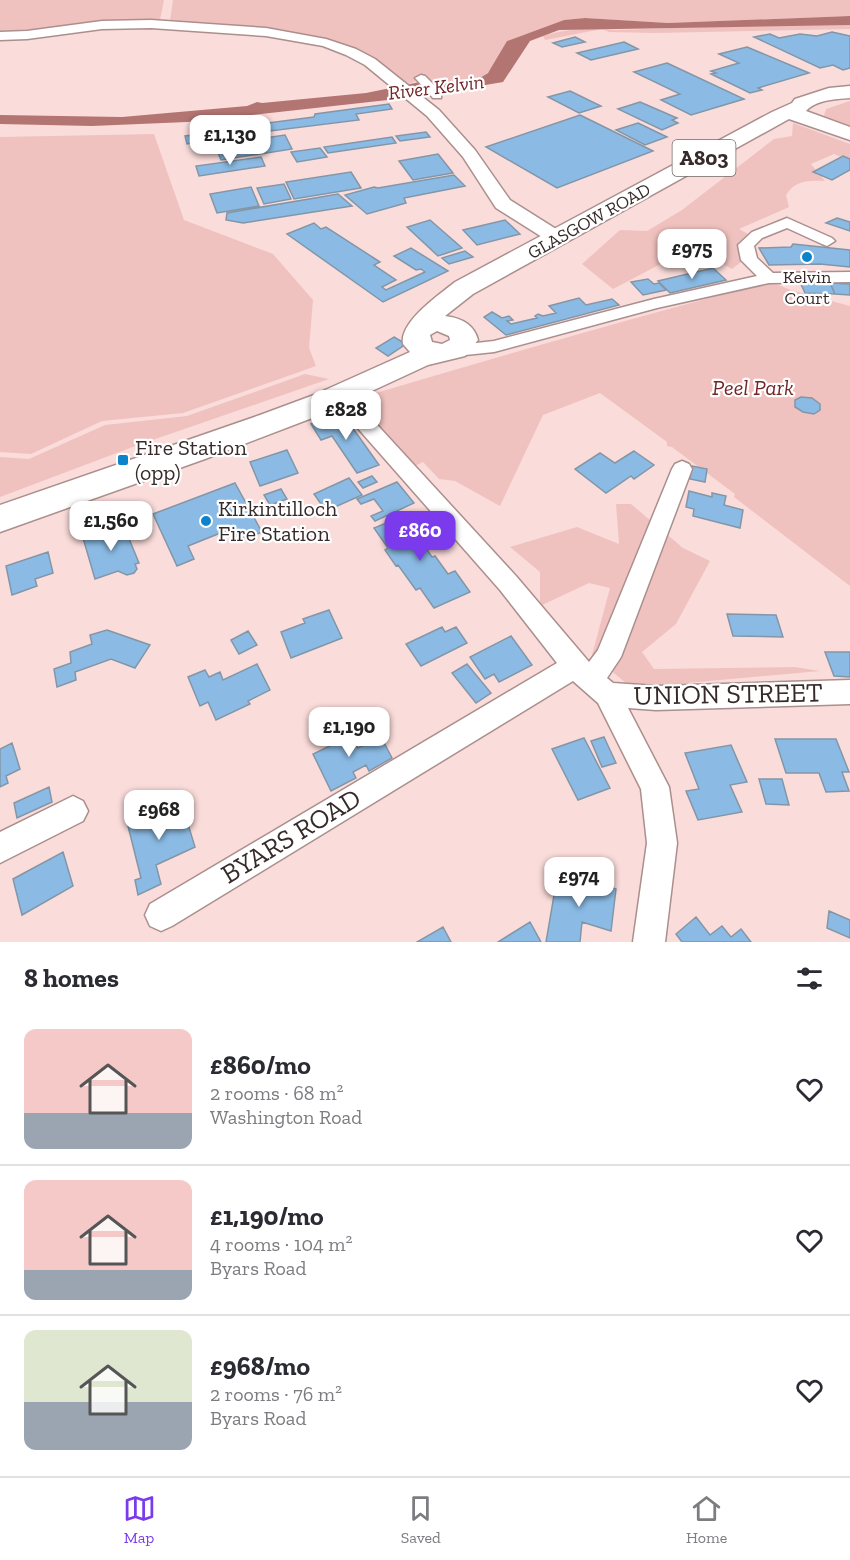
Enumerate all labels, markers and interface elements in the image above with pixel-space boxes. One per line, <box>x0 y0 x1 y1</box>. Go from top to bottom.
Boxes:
water label: River Kelvin <box>387 69 485 105</box>
pin: £1,130 <box>181 115 279 166</box>
text: £1,130 <box>204 122 256 146</box>
road number: A803 <box>672 140 736 176</box>
street label: GLASGOW ROAD <box>524 178 654 264</box>
pin: £975 <box>656 229 728 280</box>
text: £975 <box>672 236 712 260</box>
marker: Kelvin Court <box>800 250 814 264</box>
place label: Kelvin Court <box>783 266 832 309</box>
park label: Peel Park <box>712 374 794 401</box>
pin: £828 <box>310 390 382 441</box>
text: £828 <box>325 397 367 421</box>
place label: Fire Station (opp) <box>135 434 247 486</box>
marker: Fire Station (opp) <box>116 453 130 467</box>
place label: Kirkintilloch Fire Station <box>218 495 338 547</box>
pin: £1,560 <box>62 501 160 552</box>
text: £1,560 <box>83 508 139 532</box>
pin: £860 <box>384 511 456 562</box>
marker: Kirkintilloch Fire Station <box>199 514 213 528</box>
text: £860 <box>399 518 441 542</box>
street label: UNION STREET <box>633 676 823 712</box>
pin: £1,190 <box>300 707 398 758</box>
text: £1,190 <box>323 714 375 738</box>
street label: BYARS ROAD <box>215 782 367 890</box>
pin: £968 <box>123 790 195 841</box>
text: £968 <box>138 797 180 821</box>
pin: £974 <box>543 857 615 908</box>
text: £974 <box>558 864 600 888</box>
text: 8 homes <box>24 962 119 994</box>
icon: filters <box>793 962 826 995</box>
text: £860/mo <box>210 1049 311 1081</box>
icon: home <box>72 1053 144 1125</box>
icon: heart <box>793 1073 826 1106</box>
text: 2 rooms · 68 m² <box>210 1081 343 1105</box>
text: Washington Road <box>210 1105 362 1129</box>
text: £1,190/mo <box>210 1200 324 1232</box>
icon: home <box>72 1204 144 1276</box>
icon: heart <box>793 1224 826 1257</box>
text: 4 rooms · 104 m² <box>210 1232 352 1256</box>
text: Byars Road <box>210 1256 306 1280</box>
text: £968/mo <box>210 1350 310 1382</box>
icon: home <box>72 1354 144 1426</box>
icon: heart <box>793 1374 826 1407</box>
text: 2 rooms · 76 m² <box>210 1382 342 1406</box>
text: Byars Road <box>210 1406 306 1430</box>
tab: Map <box>123 1492 156 1547</box>
tab: Saved <box>401 1492 441 1547</box>
tab: Home <box>686 1492 727 1547</box>

